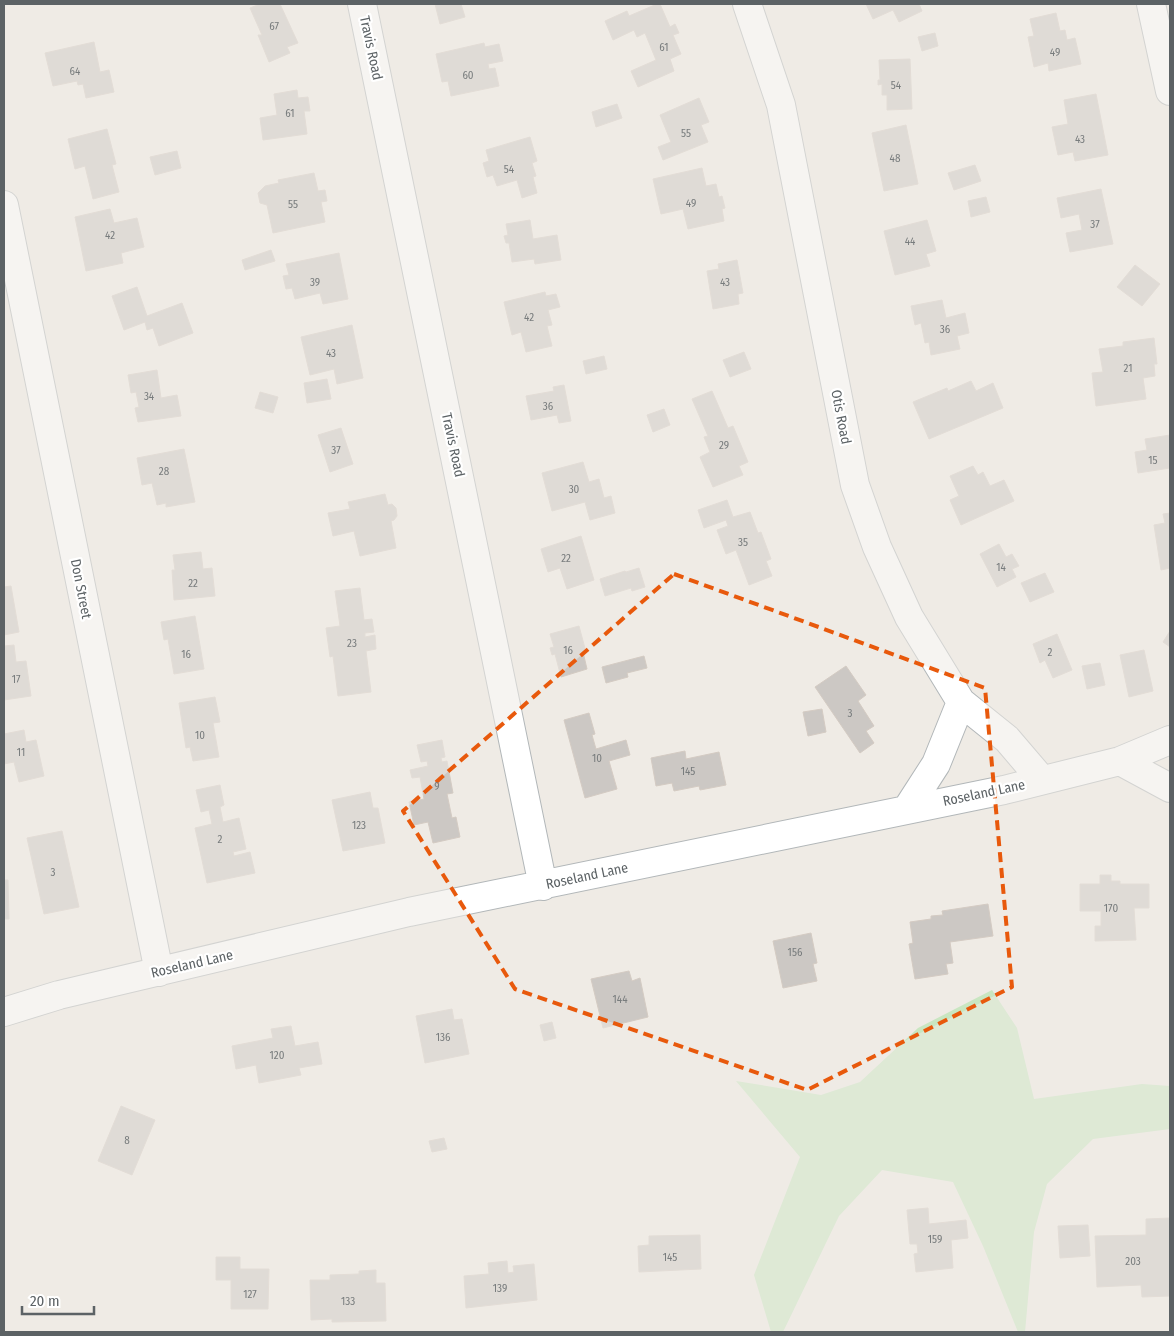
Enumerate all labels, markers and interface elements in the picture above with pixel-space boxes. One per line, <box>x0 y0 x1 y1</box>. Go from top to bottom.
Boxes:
street label: Travis Road <box>356 14 386 82</box>
house number: 67 <box>269 20 279 33</box>
house number: 61 <box>659 41 669 54</box>
house number: 49 <box>1050 46 1060 59</box>
house number: 64 <box>70 65 81 78</box>
house number: 60 <box>462 69 474 82</box>
house number: 54 <box>891 79 902 92</box>
house number: 61 <box>285 107 295 120</box>
house number: 55 <box>681 127 691 140</box>
house number: 43 <box>1075 133 1085 146</box>
house number: 48 <box>890 152 901 165</box>
house number: 54 <box>504 163 515 176</box>
house number: 49 <box>686 197 696 210</box>
house number: 55 <box>288 198 298 211</box>
house number: 37 <box>1090 218 1100 231</box>
house number: 42 <box>105 229 115 242</box>
house number: 44 <box>905 235 916 248</box>
house number: 39 <box>310 276 320 289</box>
house number: 43 <box>720 276 730 289</box>
house number: 42 <box>524 311 534 324</box>
house number: 36 <box>940 323 951 336</box>
house number: 43 <box>326 347 336 360</box>
house number: 21 <box>1124 362 1132 375</box>
street label: Otis Road <box>827 388 855 446</box>
house number: 34 <box>144 390 155 403</box>
house number: 36 <box>543 400 554 413</box>
street label: Travis Road <box>438 411 468 479</box>
house number: 29 <box>719 439 729 452</box>
house number: 37 <box>331 444 341 457</box>
house number: 15 <box>1148 454 1158 467</box>
house number: 28 <box>159 465 170 478</box>
house number: 30 <box>569 483 580 496</box>
house number: 35 <box>738 536 748 549</box>
house number: 22 <box>561 552 571 565</box>
street label: Don Street <box>67 558 95 621</box>
house number: 14 <box>996 561 1006 574</box>
house number: 22 <box>188 577 198 590</box>
house number: 23 <box>347 637 357 650</box>
house number: 16 <box>563 644 573 657</box>
house number: 2 <box>1048 646 1053 659</box>
house number: 16 <box>181 648 191 661</box>
house number: 17 <box>12 673 21 686</box>
house number: 3 <box>848 707 853 720</box>
house number: 10 <box>195 729 205 742</box>
house number: 11 <box>17 746 25 759</box>
house number: 10 <box>592 752 602 765</box>
house number: 145 <box>681 765 695 778</box>
street label: Roseland Lane <box>941 776 1027 810</box>
house number: 9 <box>434 780 440 793</box>
house number: 123 <box>352 819 366 832</box>
house number: 2 <box>218 833 223 846</box>
street label: Roseland Lane <box>544 859 630 893</box>
house number: 3 <box>51 866 56 879</box>
house number: 170 <box>1104 902 1118 915</box>
street label: Roseland Lane <box>149 946 235 982</box>
house number: 156 <box>788 946 803 959</box>
house number: 144 <box>613 993 628 1006</box>
house number: 136 <box>436 1031 451 1044</box>
house number: 120 <box>270 1049 285 1062</box>
house number: 8 <box>124 1134 130 1147</box>
house number: 159 <box>928 1233 942 1246</box>
house number: 145 <box>663 1251 677 1264</box>
house number: 203 <box>1125 1255 1141 1268</box>
house number: 139 <box>493 1282 507 1295</box>
scale bar <box>22 1284 95 1316</box>
house number: 127 <box>243 1288 257 1301</box>
text: 20 m <box>30 1292 60 1310</box>
house number: 133 <box>341 1295 355 1308</box>

